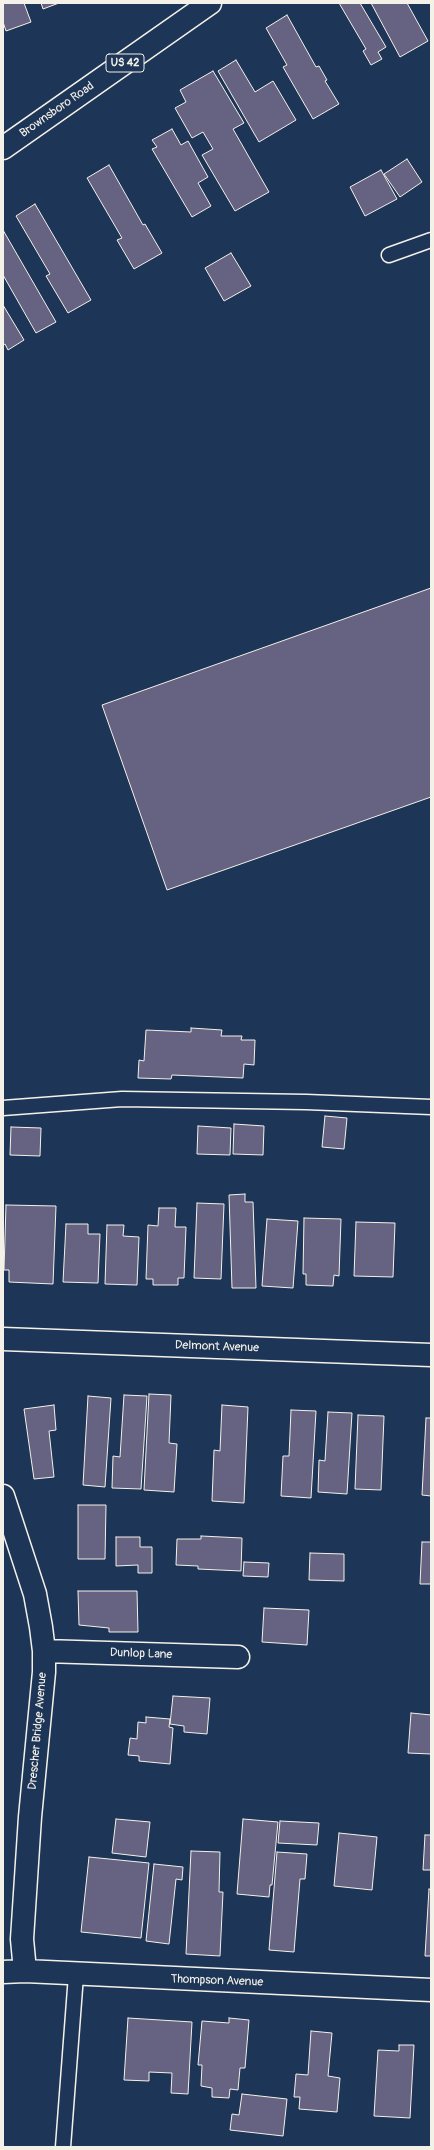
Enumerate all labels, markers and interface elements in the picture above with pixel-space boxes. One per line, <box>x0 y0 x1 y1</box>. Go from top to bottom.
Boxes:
road number: US 42 <box>106 54 144 72</box>
street label: Brownsboro Road <box>17 79 97 141</box>
street label: Delmont Avenue <box>175 1338 259 1356</box>
street label: Dunlop Lane <box>110 1646 172 1662</box>
street label: Drescher Bridge Avenue <box>26 1672 50 1790</box>
street label: Thompson Avenue <box>170 1972 264 1990</box>

